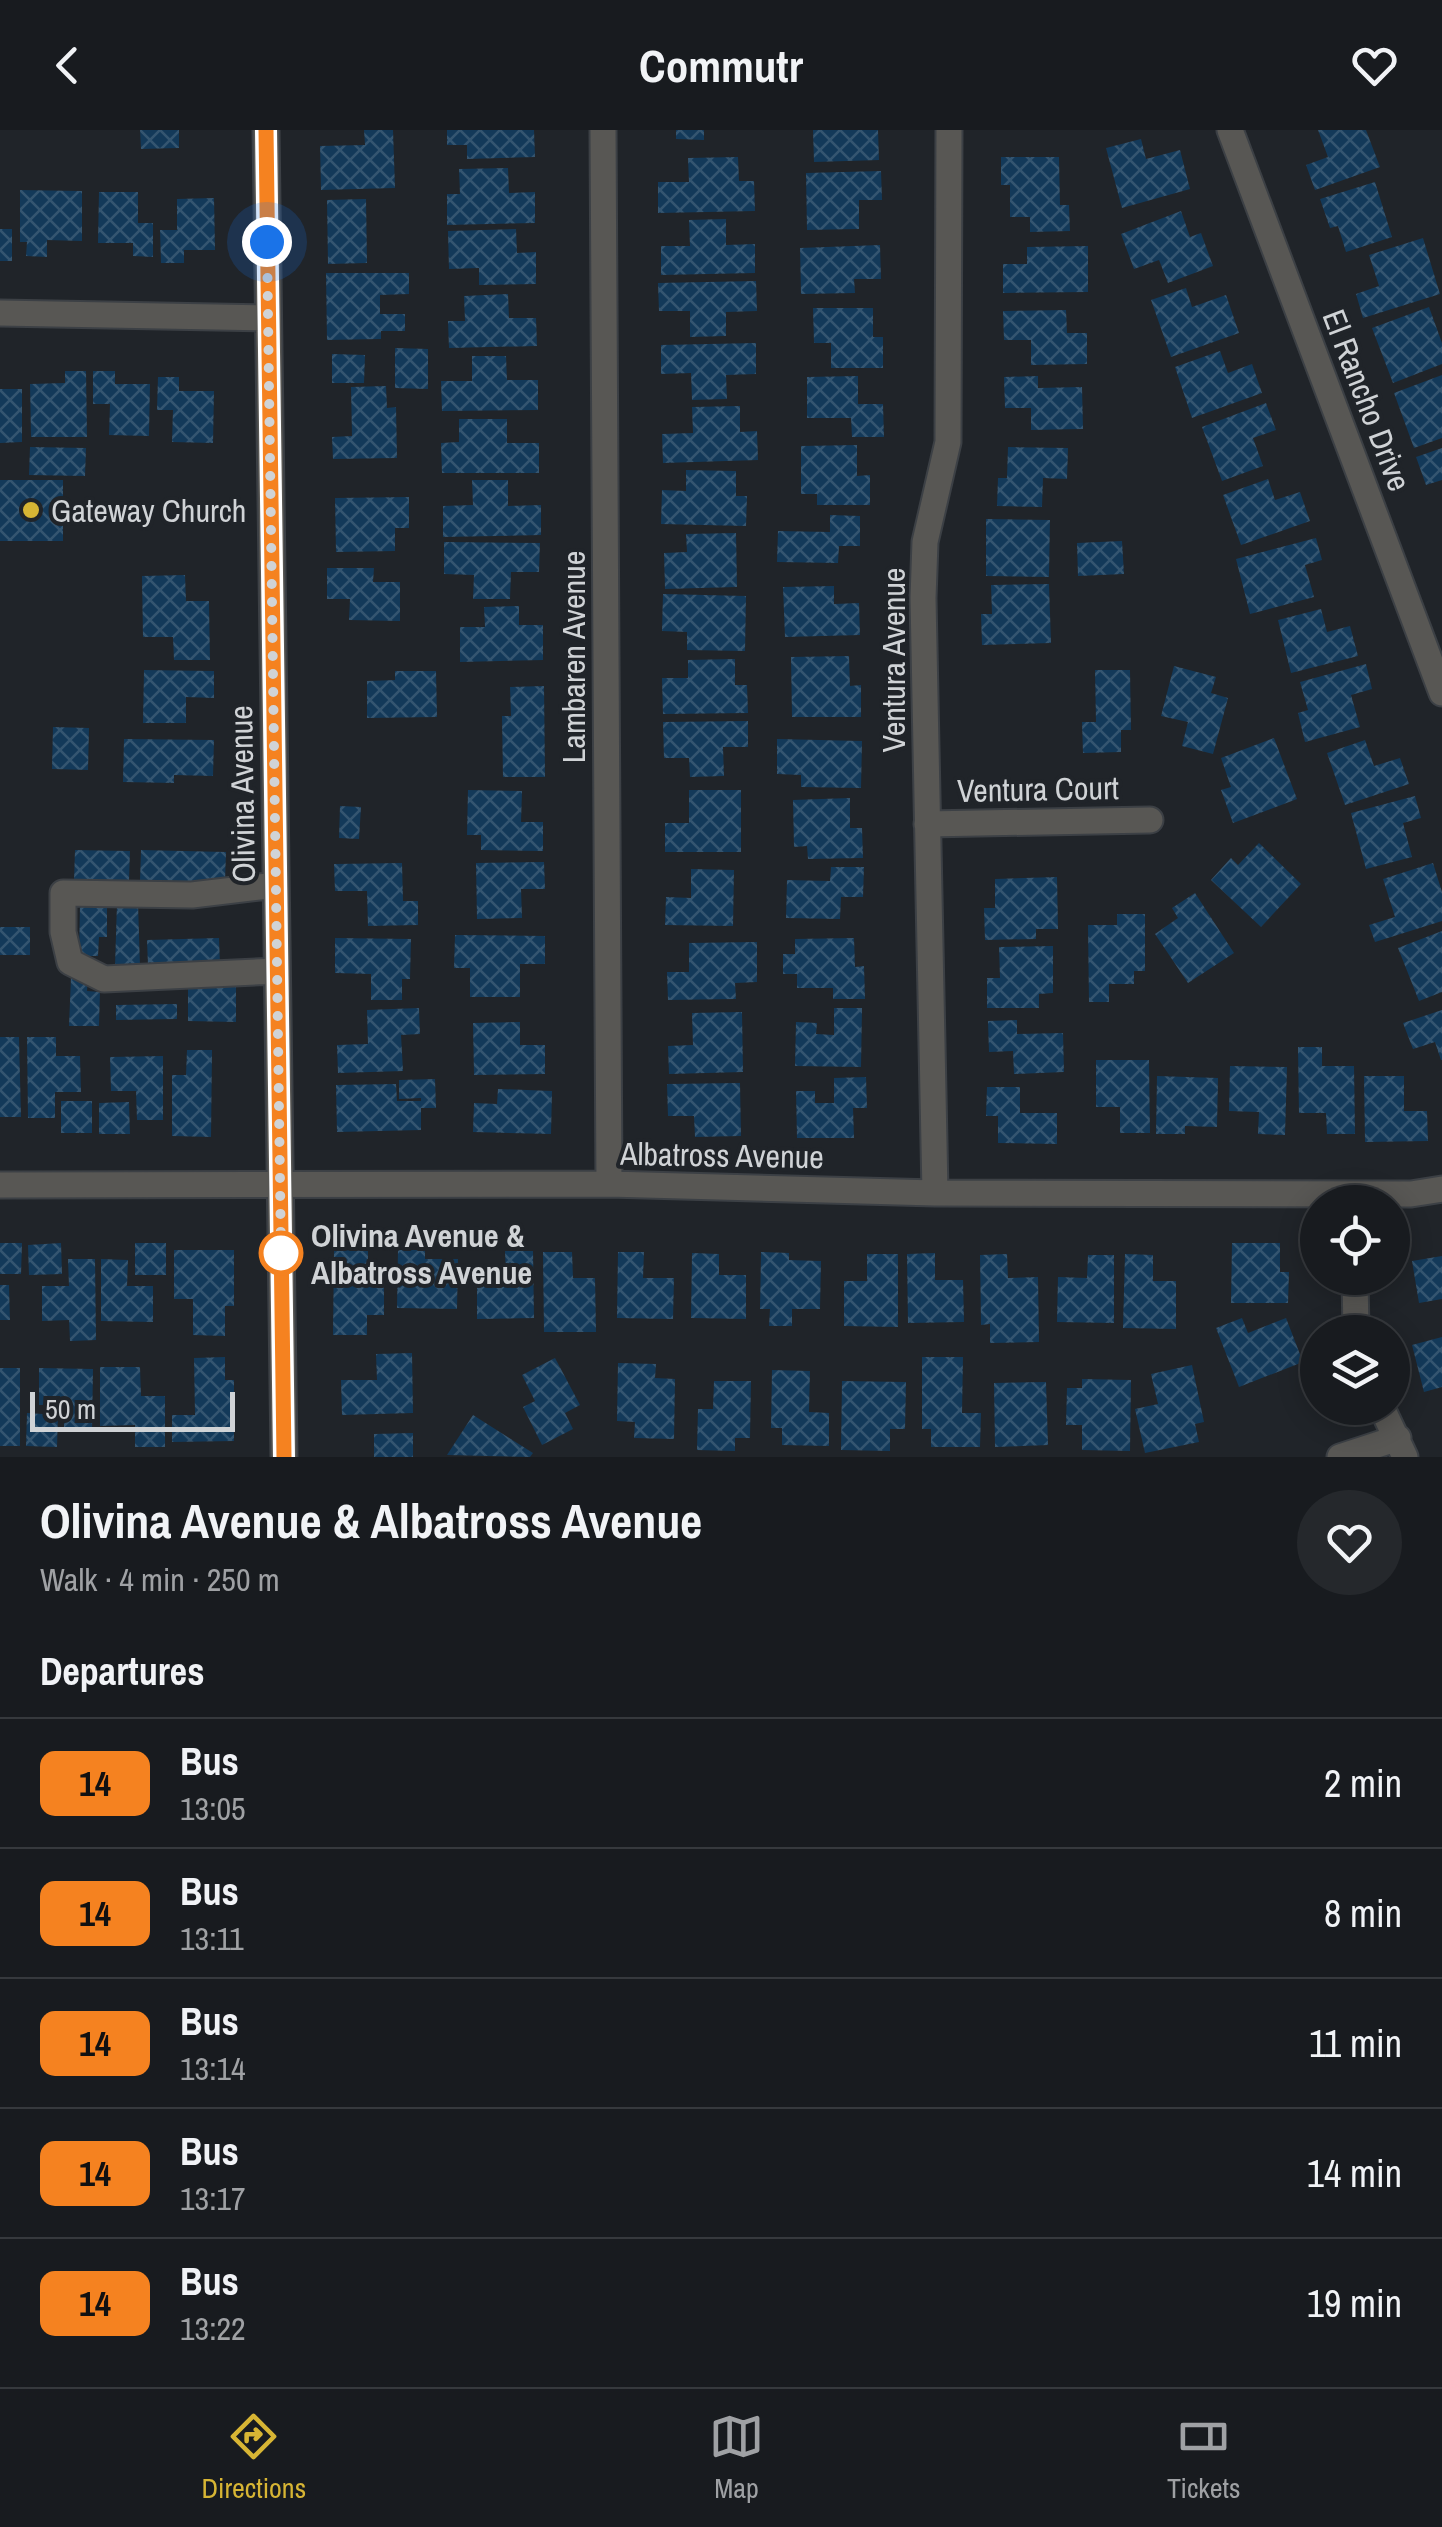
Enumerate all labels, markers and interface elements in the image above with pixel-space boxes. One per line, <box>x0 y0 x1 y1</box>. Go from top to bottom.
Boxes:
text: Commutr <box>639 35 803 96</box>
icon: back <box>40 38 95 93</box>
icon: heart <box>1347 38 1402 93</box>
your location <box>242 217 292 267</box>
street label: El Rancho Drive <box>1313 303 1421 497</box>
place label: Gateway Church <box>51 489 246 532</box>
marker: Gateway Church <box>20 499 42 521</box>
street label: Lambaren Avenue <box>552 551 595 763</box>
street label: Ventura Avenue <box>872 568 915 752</box>
street label: Olivina Avenue <box>219 705 265 883</box>
street label: Ventura Court <box>957 766 1119 812</box>
street label: Albatross Avenue <box>619 1132 824 1178</box>
map controls <box>1300 1185 1410 1425</box>
button: locate <box>1300 1185 1410 1295</box>
place label: Olivina Avenue & Albatross Avenue <box>311 1214 532 1294</box>
marker: Olivina Avenue & Albatross Avenue <box>260 1232 302 1274</box>
button: layers <box>1300 1315 1410 1425</box>
scale bar <box>30 1387 235 1432</box>
text: 50 m <box>45 1390 96 1428</box>
text: Olivina Avenue & Albatross Avenue <box>40 1488 702 1553</box>
button: heart <box>1297 1490 1402 1595</box>
text: Walk · 4 min · 250 m <box>40 1558 280 1601</box>
text: Departures <box>40 1646 205 1697</box>
text: Bus <box>180 1736 239 1787</box>
text: 2 min <box>1324 1758 1402 1809</box>
text: 14 <box>79 1760 111 1807</box>
text: 13:05 <box>180 1787 246 1830</box>
text: Bus <box>180 1866 239 1917</box>
text: 8 min <box>1324 1888 1402 1939</box>
text: 14 <box>79 1890 111 1937</box>
text: 13:11 <box>180 1917 244 1960</box>
text: Bus <box>180 1996 239 2047</box>
text: 11 min <box>1309 2018 1402 2069</box>
text: 14 <box>79 2020 111 2067</box>
text: 13:14 <box>180 2047 246 2090</box>
text: Bus <box>180 2126 239 2177</box>
text: 14 min <box>1307 2148 1402 2199</box>
text: 14 <box>79 2150 111 2197</box>
text: 13:17 <box>180 2177 246 2220</box>
text: Bus <box>180 2256 239 2307</box>
text: 19 min <box>1307 2278 1402 2329</box>
text: 14 <box>79 2280 111 2327</box>
text: 13:22 <box>180 2307 246 2350</box>
tab: Directions <box>201 2409 306 2507</box>
tab: Map <box>709 2409 764 2507</box>
tab: Tickets <box>1167 2409 1241 2507</box>

